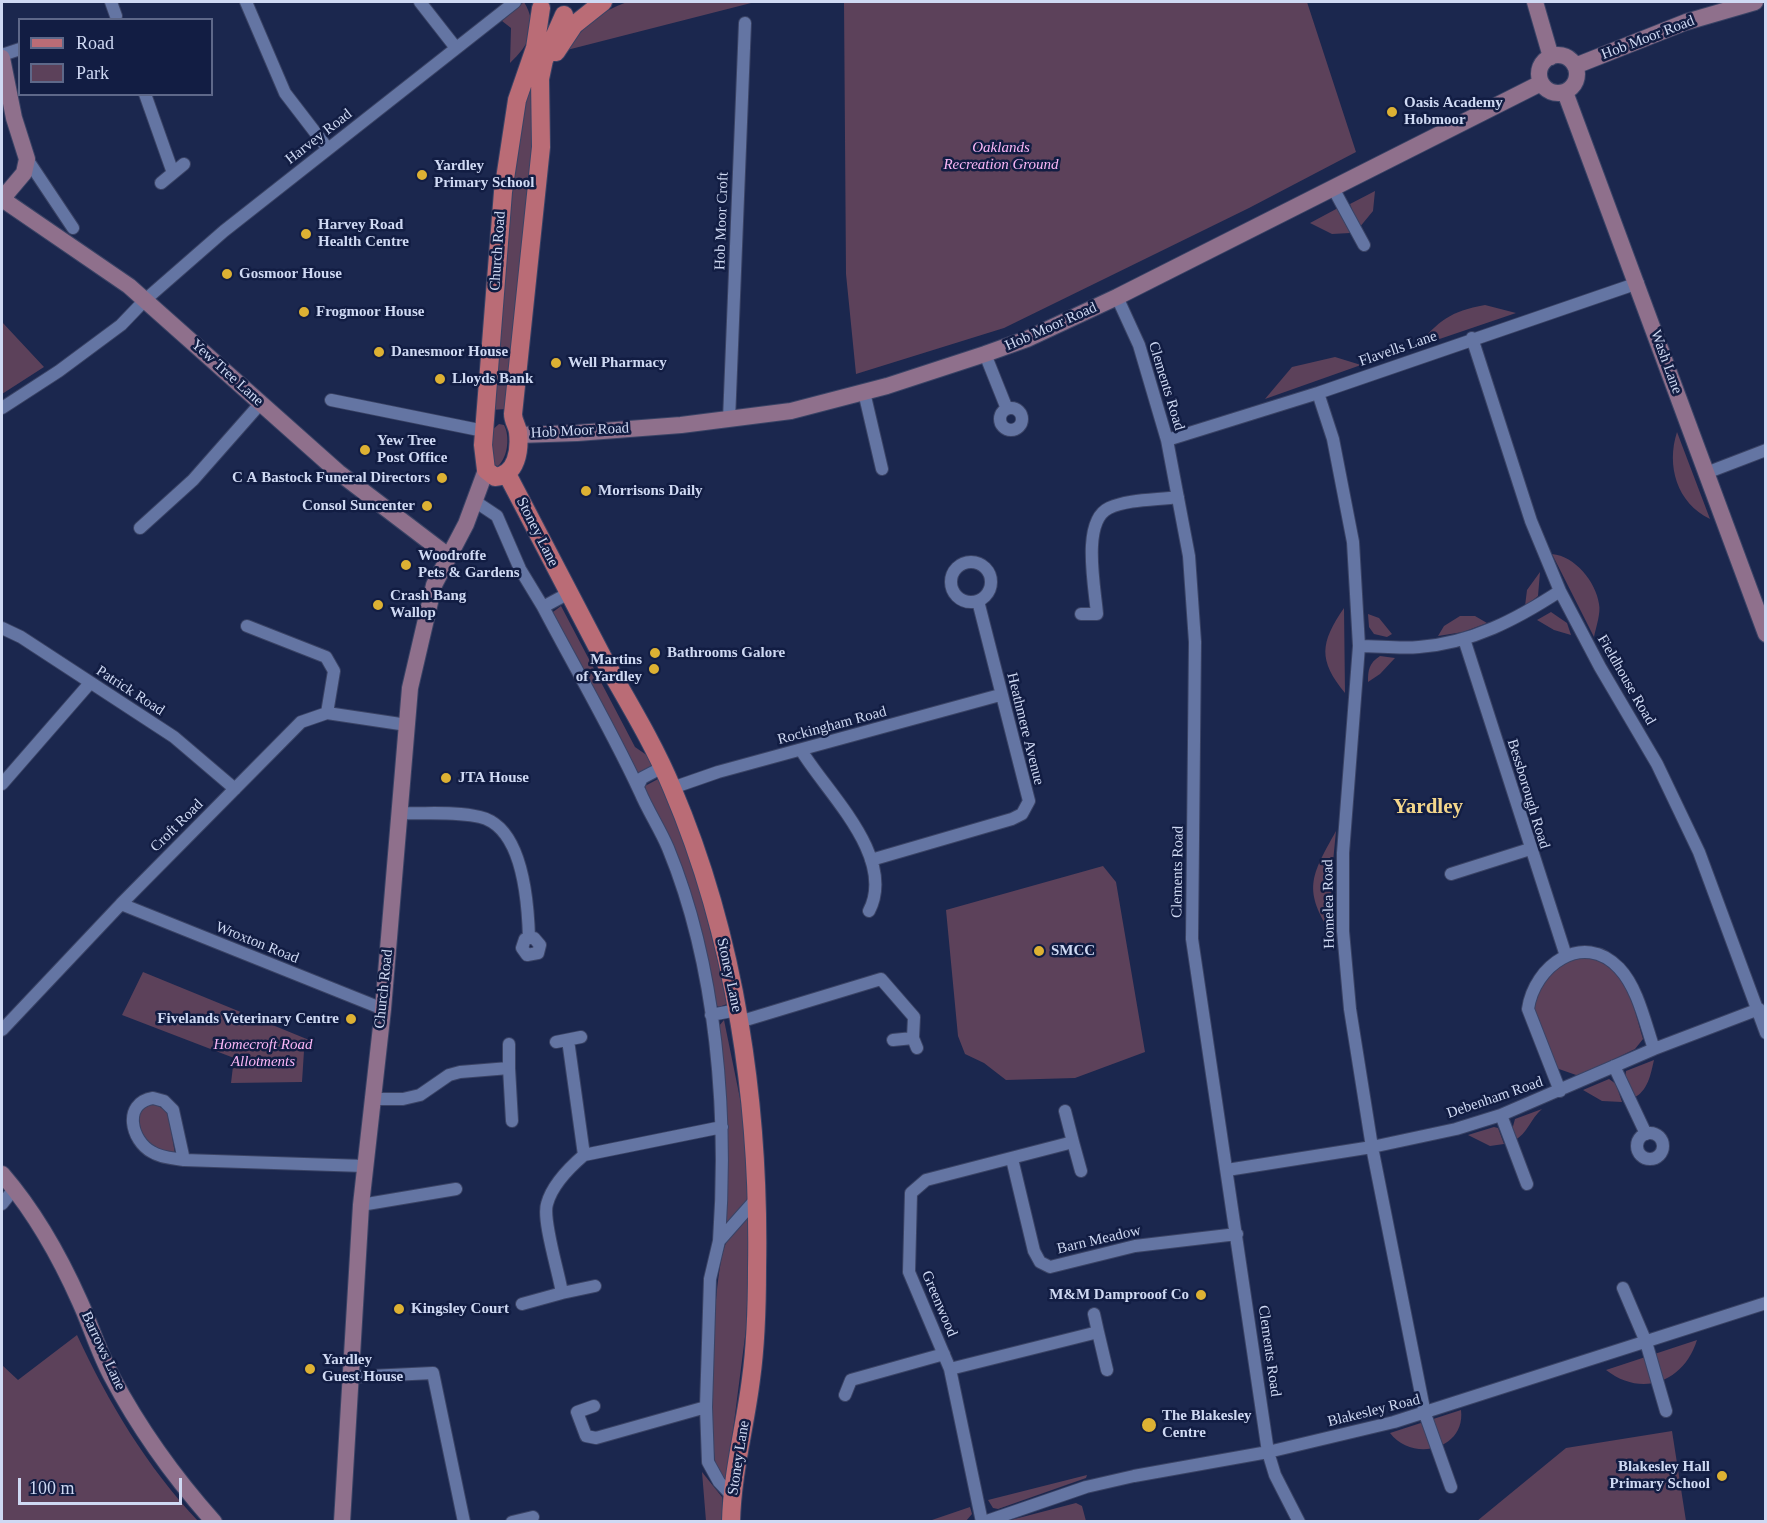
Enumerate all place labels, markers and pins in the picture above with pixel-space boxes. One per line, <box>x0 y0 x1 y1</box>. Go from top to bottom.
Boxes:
place label: Oasis Academy Hobmoor <box>1404 94 1503 129</box>
marker: Oasis Academy Hobmoor <box>1385 105 1399 119</box>
place label: Yardley Primary School <box>434 157 534 192</box>
marker: Yardley Primary School <box>415 168 429 182</box>
place label: Harvey Road Health Centre <box>318 216 409 251</box>
marker: Harvey Road Health Centre <box>299 227 313 241</box>
place label: Gosmoor House <box>239 265 342 283</box>
marker: Gosmoor House <box>220 267 234 281</box>
place label: Frogmoor House <box>316 303 424 321</box>
marker: Frogmoor House <box>297 305 311 319</box>
place label: Danesmoor House <box>391 343 508 361</box>
marker: Danesmoor House <box>372 345 386 359</box>
place label: Well Pharmacy <box>568 354 667 372</box>
marker: Well Pharmacy <box>549 356 563 370</box>
place label: Lloyds Bank <box>452 370 533 388</box>
marker: Lloyds Bank <box>433 372 447 386</box>
place label: Yew Tree Post Office <box>377 432 447 467</box>
marker: Yew Tree Post Office <box>358 443 372 457</box>
place label: C A Bastock Funeral Directors <box>232 469 430 487</box>
marker: C A Bastock Funeral Directors <box>435 471 449 485</box>
place label: Morrisons Daily <box>598 482 703 500</box>
marker: Morrisons Daily <box>579 484 593 498</box>
place label: Consol Suncenter <box>302 497 415 515</box>
marker: Consol Suncenter <box>420 499 434 513</box>
place label: Woodroffe Pets & Gardens <box>418 547 520 582</box>
marker: Woodroffe Pets & Gardens <box>399 558 413 572</box>
place label: Crash Bang Wallop <box>390 587 466 622</box>
marker: Crash Bang Wallop <box>371 598 385 612</box>
place label: Bathrooms Galore <box>667 644 785 662</box>
marker: Bathrooms Galore <box>648 646 662 660</box>
place label: Martins of Yardley <box>576 651 642 686</box>
marker: Martins of Yardley <box>647 662 661 676</box>
place label: JTA House <box>458 769 529 787</box>
marker: JTA House <box>439 771 453 785</box>
place label: SMCC <box>1051 942 1095 960</box>
marker: SMCC <box>1032 944 1046 958</box>
place label: Fivelands Veterinary Centre <box>157 1010 339 1028</box>
marker: Fivelands Veterinary Centre <box>344 1012 358 1026</box>
place label: M&M Damprooof Co <box>1049 1286 1189 1304</box>
marker: M&M Damprooof Co <box>1194 1288 1208 1302</box>
place label: Kingsley Court <box>411 1300 509 1318</box>
marker: Kingsley Court <box>392 1302 406 1316</box>
place label: Yardley Guest House <box>322 1351 403 1386</box>
marker: Yardley Guest House <box>303 1362 317 1376</box>
place label: The Blakesley Centre <box>1162 1407 1252 1442</box>
marker: The Blakesley Centre <box>1140 1416 1158 1434</box>
place label: Blakesley Hall Primary School <box>1610 1458 1710 1493</box>
marker: Blakesley Hall Primary School <box>1715 1469 1729 1483</box>

